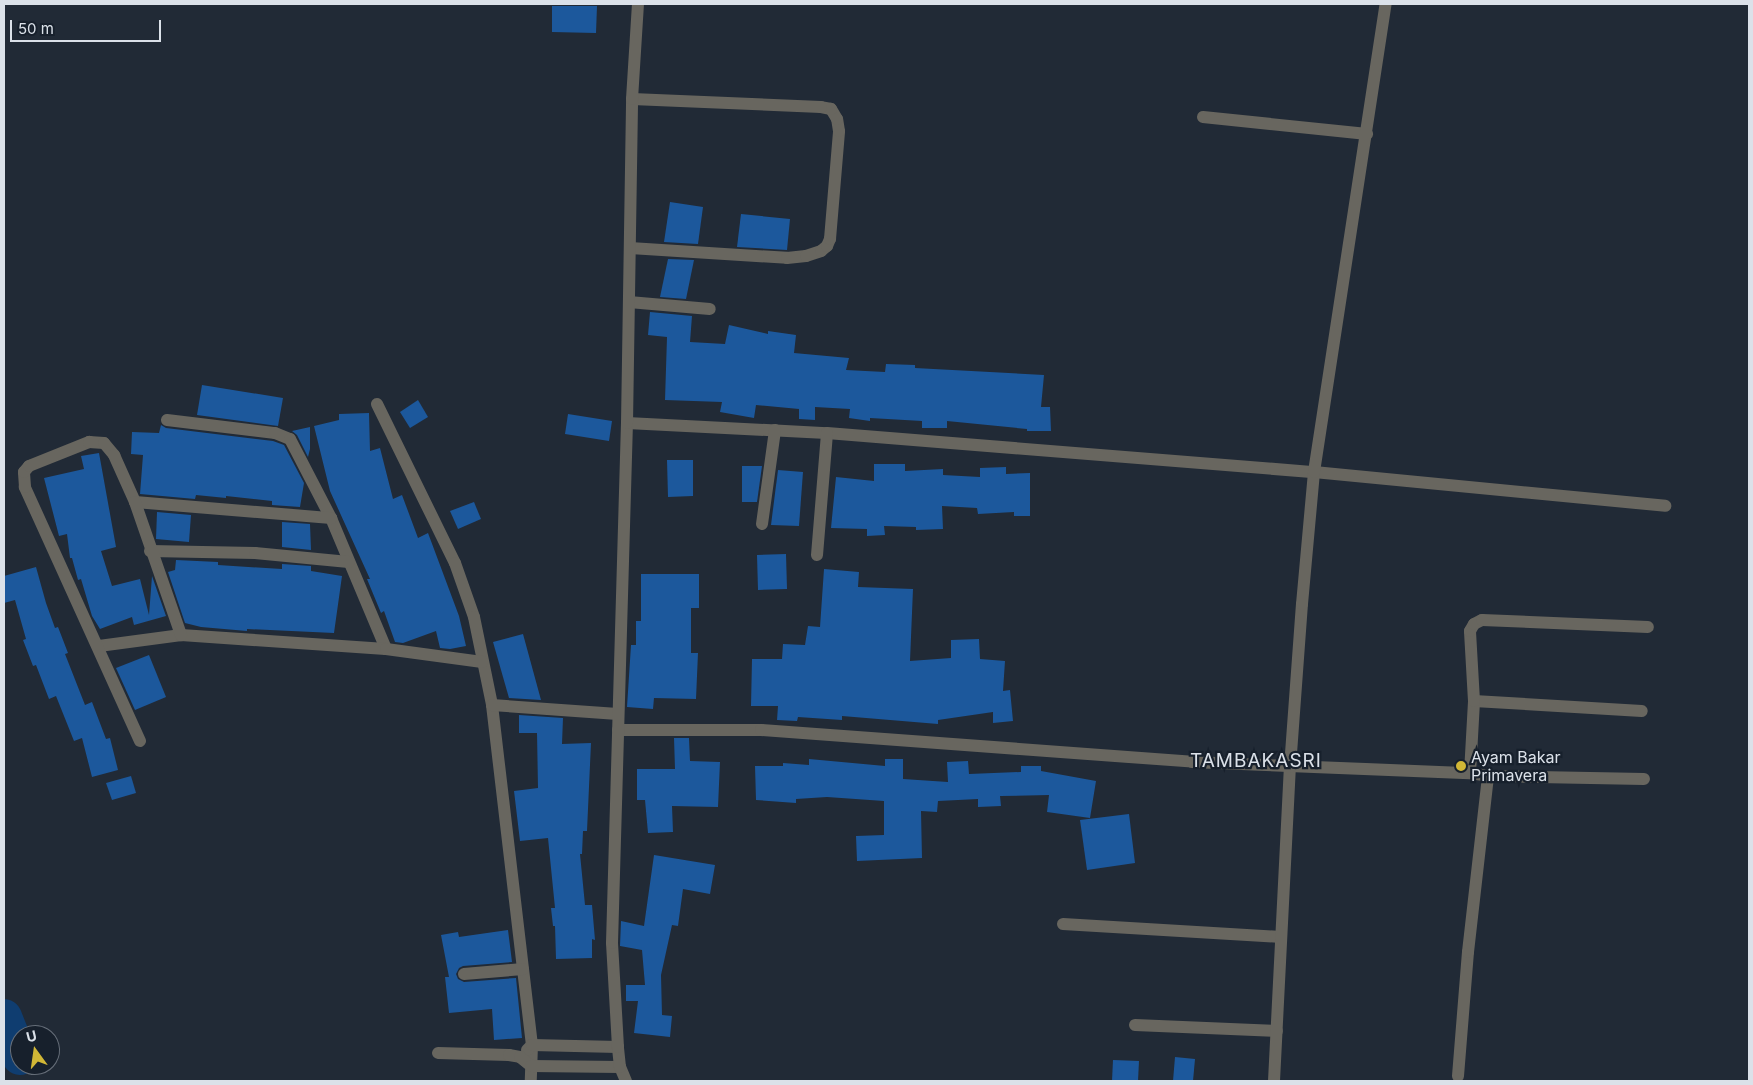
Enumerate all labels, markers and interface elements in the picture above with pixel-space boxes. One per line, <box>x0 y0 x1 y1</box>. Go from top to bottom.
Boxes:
scale bar <box>12 10 164 42</box>
text: 50 m <box>18 19 54 38</box>
place label: Ayam Bakar Primavera <box>1471 747 1561 785</box>
district label: TAMBAKASRI <box>1189 750 1323 772</box>
marker: Ayam Bakar Primavera <box>1455 760 1467 772</box>
north arrow <box>10 1025 60 1075</box>
text: U <box>24 1026 39 1045</box>

